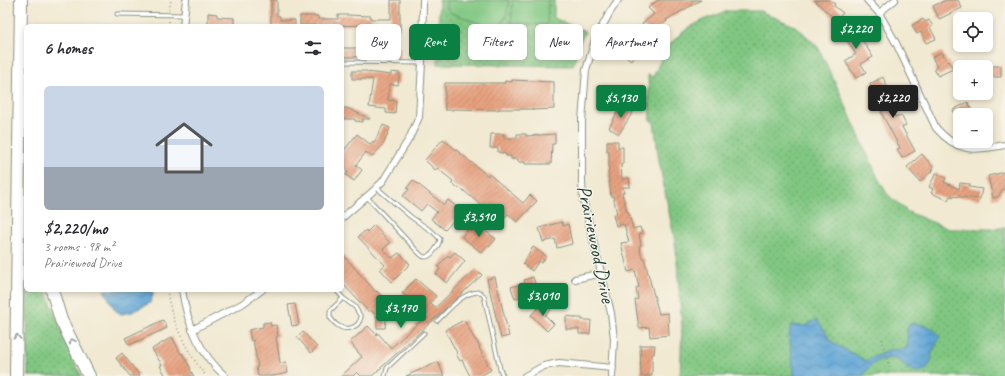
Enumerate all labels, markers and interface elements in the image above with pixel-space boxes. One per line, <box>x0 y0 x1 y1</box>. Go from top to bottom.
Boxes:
map controls <box>953 12 993 148</box>
button: locate <box>953 12 993 52</box>
pin: $2,220 <box>823 16 889 50</box>
text: $2,220 <box>840 21 872 37</box>
chip: Buy <box>356 24 401 60</box>
chip: Rent <box>409 24 460 60</box>
chip: Filters <box>468 24 527 60</box>
chip: New <box>535 24 583 60</box>
chip: Apartment <box>591 24 670 60</box>
icon: filters <box>302 37 324 59</box>
text: 6 homes <box>44 38 92 59</box>
button: + <box>953 60 993 100</box>
pin: $5,130 <box>588 85 654 119</box>
pin: $2,220 <box>860 85 926 119</box>
text: $5,130 <box>605 90 637 106</box>
text: $2,220 <box>877 90 909 106</box>
button: − <box>953 108 993 148</box>
icon: home <box>148 112 220 184</box>
street label: Prairiewood Drive <box>571 183 621 306</box>
pin: $3,510 <box>446 204 512 238</box>
text: $3,510 <box>463 209 495 225</box>
text: $2,220/mo <box>44 218 107 239</box>
text: 3 rooms · 98 m² <box>44 239 114 255</box>
text: Prairiewood Drive <box>44 255 121 271</box>
pin: $3,010 <box>510 283 576 317</box>
text: $3,010 <box>527 288 559 304</box>
pin: $3,170 <box>368 295 434 329</box>
text: $3,170 <box>385 300 417 316</box>
one-way arrow <box>13 334 21 340</box>
one-way arrow <box>69 338 77 345</box>

